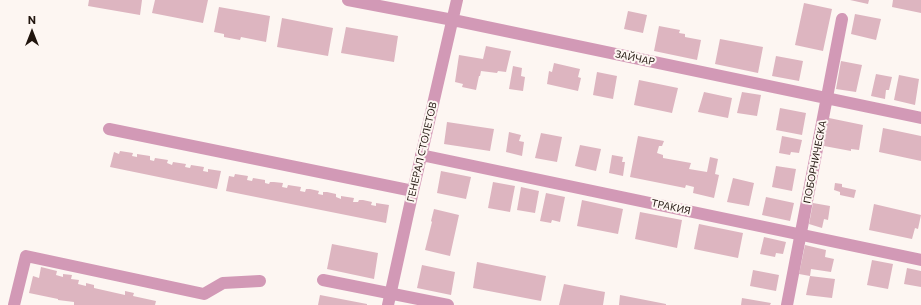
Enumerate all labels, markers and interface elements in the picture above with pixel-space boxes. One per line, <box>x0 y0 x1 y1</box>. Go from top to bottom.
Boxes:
north arrow <box>12 12 52 52</box>
text: N <box>28 13 36 26</box>
street label: ЗАЙЧАР <box>614 48 656 68</box>
street label: ГЕНЕРАЛ СТОЛЕТОВ <box>405 101 439 203</box>
street label: ПОБОРНИЧЕСКА <box>801 119 829 205</box>
street label: ТРАКИЯ <box>650 197 692 217</box>

